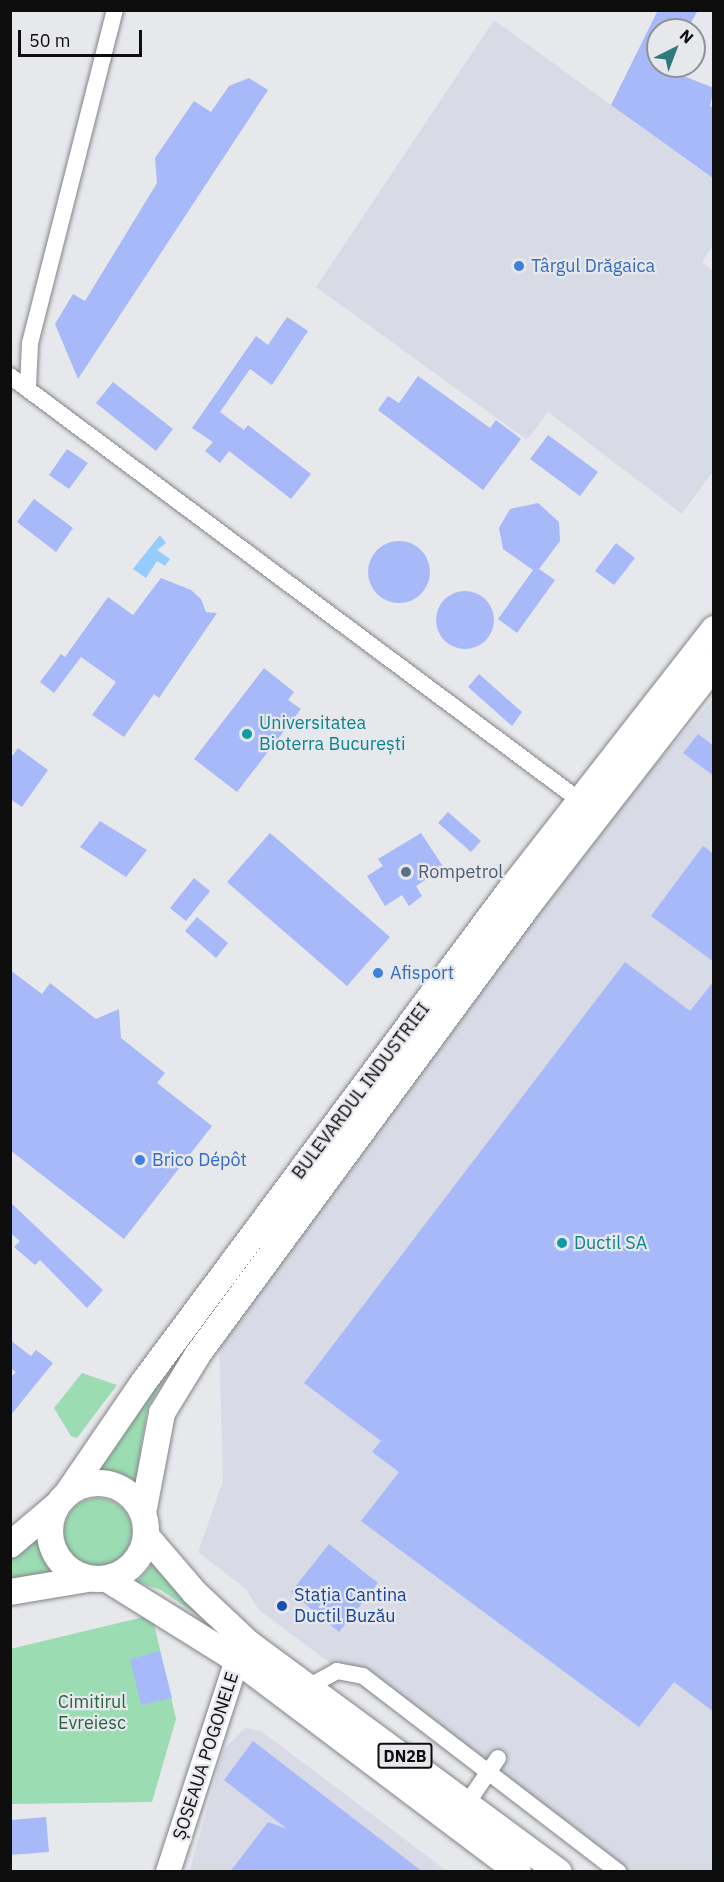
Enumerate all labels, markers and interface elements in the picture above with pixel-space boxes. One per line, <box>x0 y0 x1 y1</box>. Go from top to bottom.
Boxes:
scale bar <box>21 18 146 56</box>
north arrow <box>646 18 706 78</box>
text: N <box>676 25 698 47</box>
text: 50 m <box>29 29 71 52</box>
place label: Târgul Drăgaica <box>531 255 655 277</box>
marker: Târgul Drăgaica <box>512 259 526 273</box>
place label: Universitatea Bioterra București <box>259 713 406 756</box>
marker: Universitatea Bioterra București <box>240 727 254 741</box>
place label: Rompetrol <box>418 861 503 883</box>
marker: Rompetrol <box>399 865 413 879</box>
place label: Afisport <box>390 962 454 984</box>
marker: Afisport <box>371 966 385 980</box>
street label: BULEVARDUL INDUSTRIEI <box>288 999 434 1183</box>
place label: Brico Dépôt <box>152 1149 247 1171</box>
marker: Brico Dépôt <box>133 1153 147 1167</box>
place label: Ductil SA <box>574 1232 647 1254</box>
marker: Ductil SA <box>555 1236 569 1250</box>
place label: Stația Cantina Ductil Buzău <box>294 1585 407 1628</box>
marker: Stația Cantina Ductil Buzău <box>275 1599 289 1613</box>
street label: ȘOSEAUA POGONELE <box>169 1670 243 1842</box>
park label: Cimitirul Evreiesc <box>58 1692 126 1734</box>
road number: DN2B <box>376 1743 434 1769</box>

